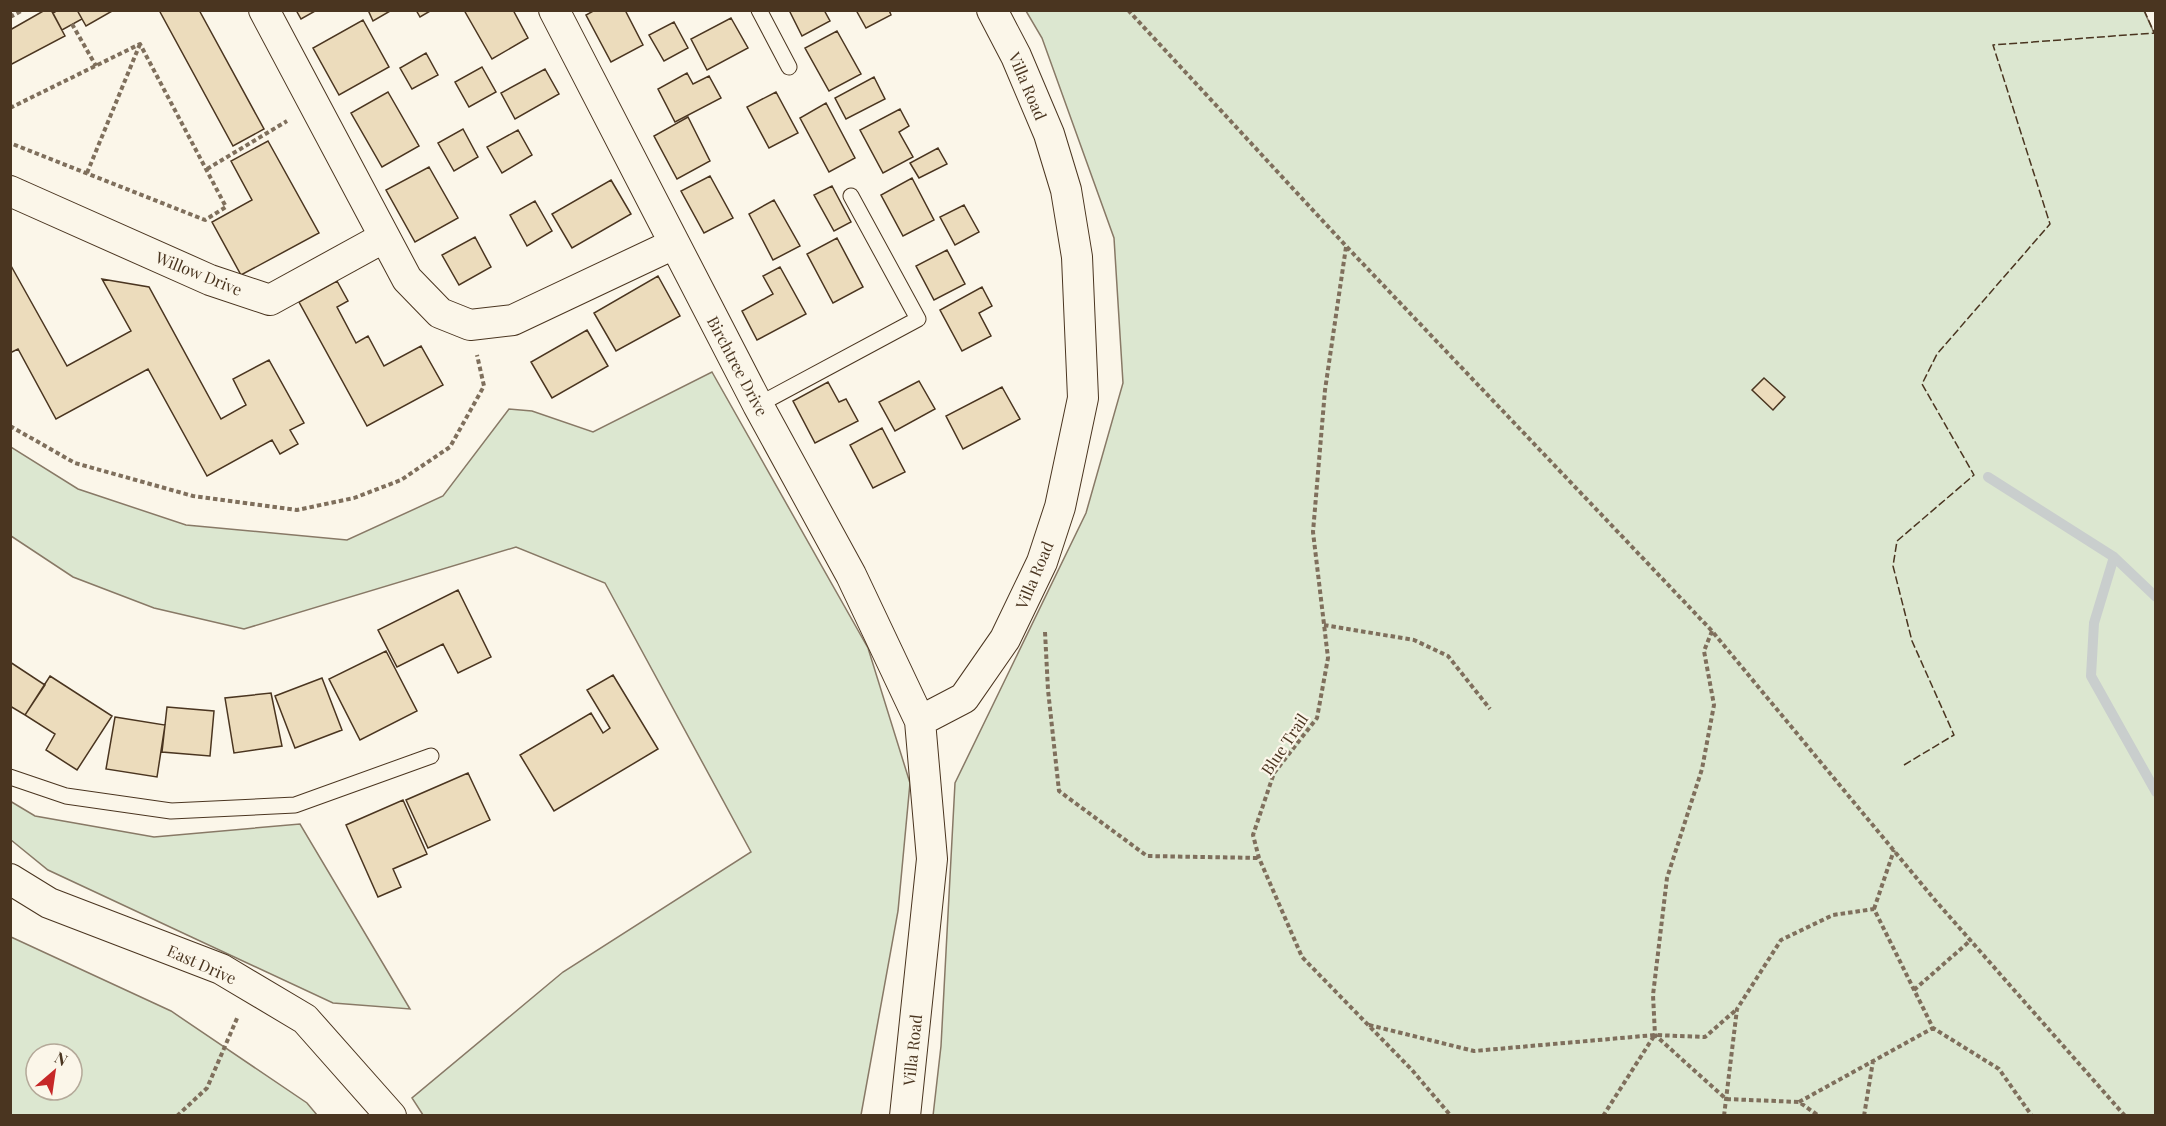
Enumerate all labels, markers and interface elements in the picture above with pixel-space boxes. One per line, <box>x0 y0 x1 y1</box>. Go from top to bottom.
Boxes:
street label: Villa Road <box>1004 48 1052 123</box>
street label: Willow Drive <box>152 246 245 300</box>
street label: Birchtree Drive <box>703 312 773 420</box>
street label: Villa Road <box>1010 538 1058 613</box>
street label: Blue Trail <box>1256 709 1312 779</box>
street label: East Drive <box>164 939 240 989</box>
street label: Villa Road <box>898 1013 926 1088</box>
north arrow <box>24 1042 84 1102</box>
text: N <box>51 1046 72 1071</box>

